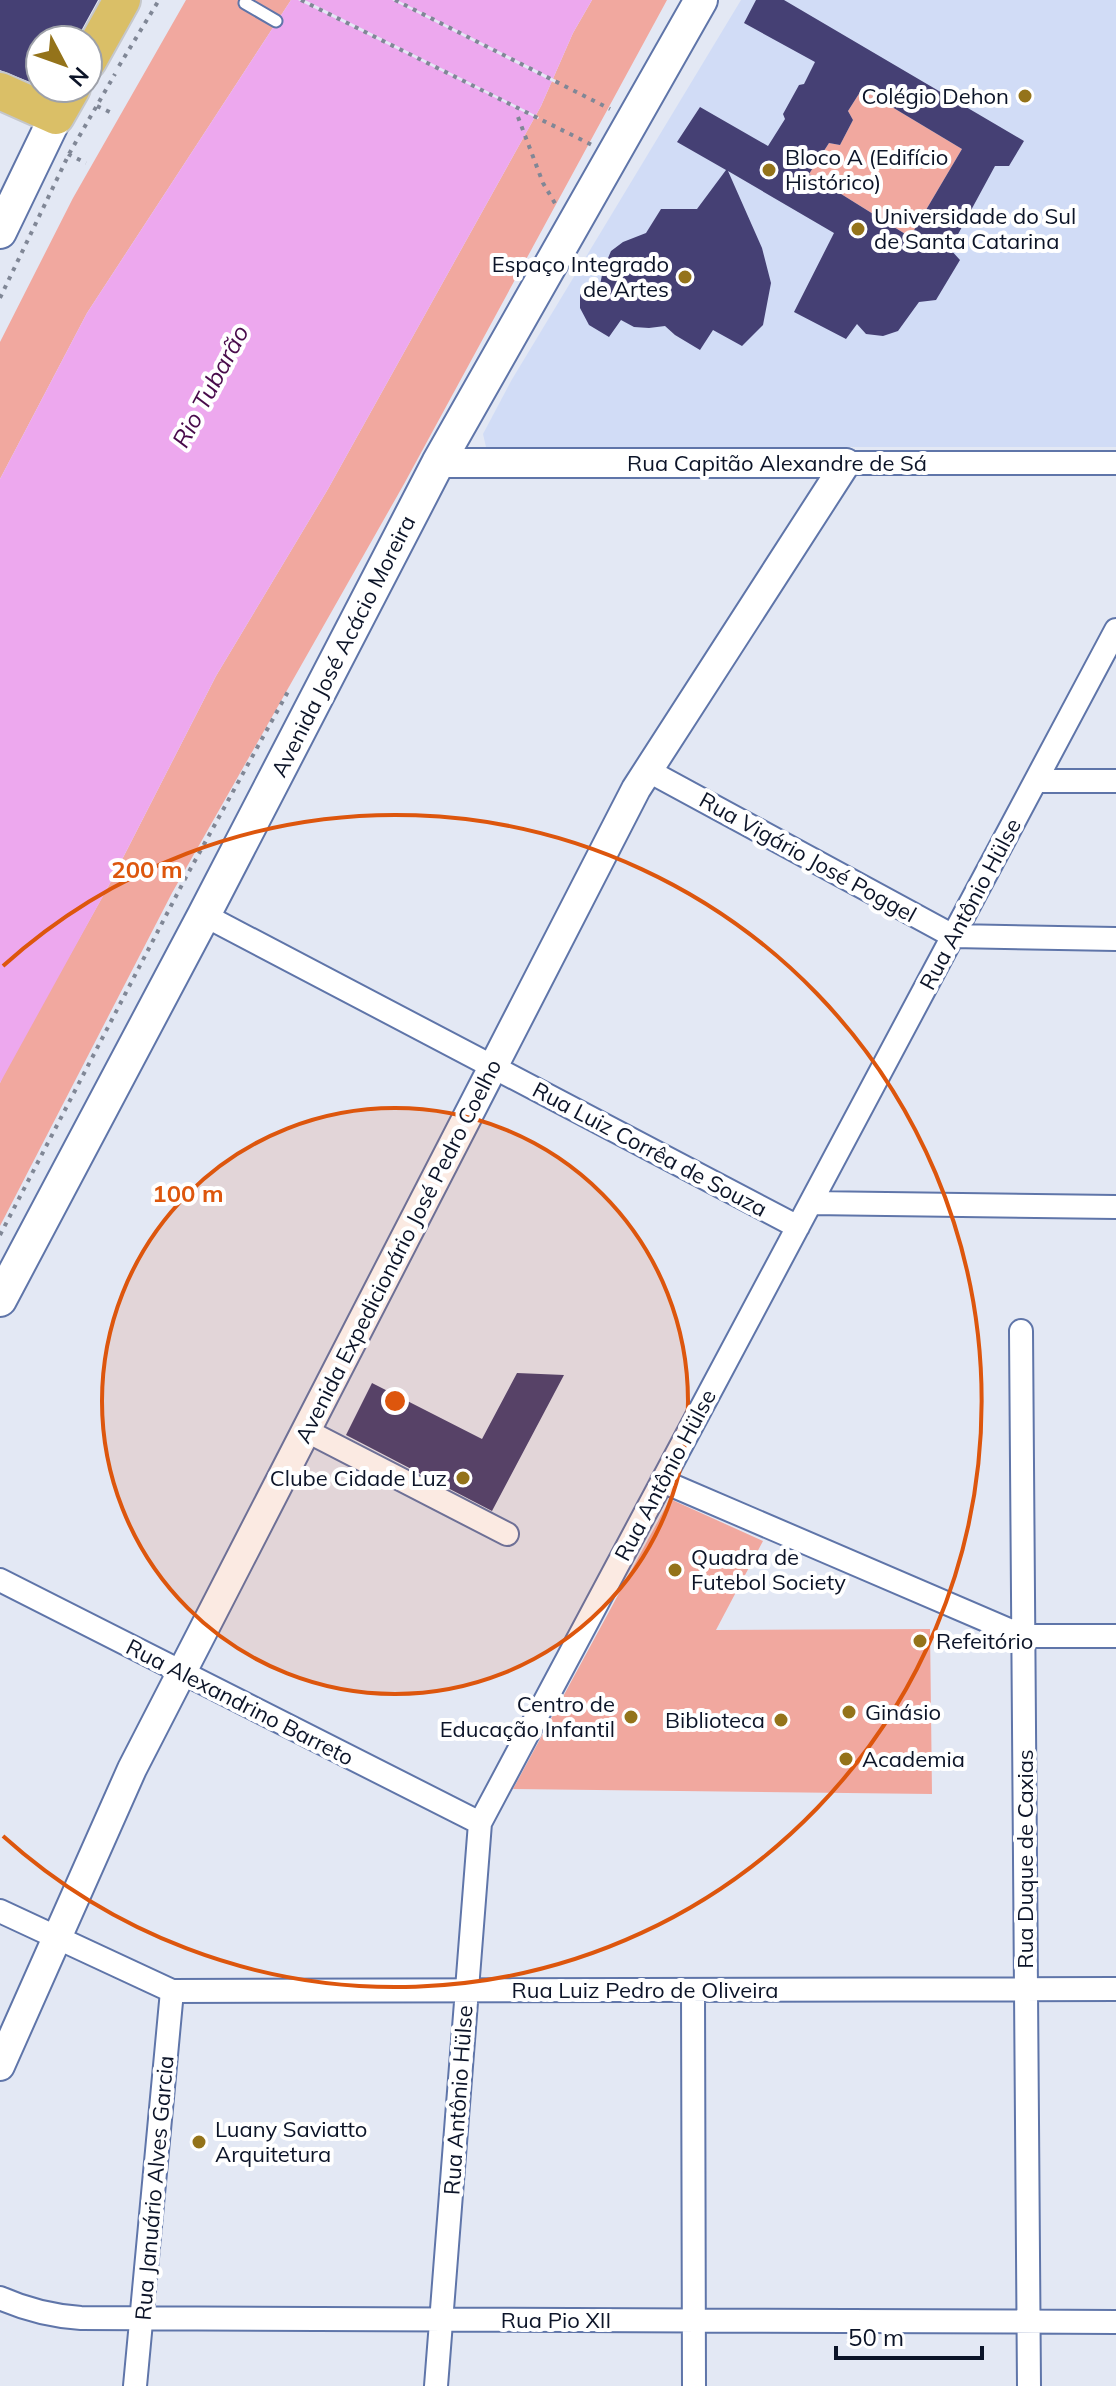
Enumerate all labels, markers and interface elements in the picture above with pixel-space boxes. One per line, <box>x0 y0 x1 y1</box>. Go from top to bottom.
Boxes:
north arrow <box>24 24 104 104</box>
text: N <box>63 62 95 93</box>
place label: Colégio Dehon <box>861 82 1009 110</box>
marker: Colégio Dehon <box>1016 87 1034 105</box>
place label: Bloco A (Edifício Histórico) <box>785 143 948 196</box>
marker: Bloco A (Edifício Histórico) <box>760 161 778 179</box>
place label: Universidade do Sul de Santa Catarina <box>874 202 1076 255</box>
marker: Universidade do Sul de Santa Catarina <box>849 220 867 238</box>
place label: Espaço Integrado de Artes <box>492 250 669 303</box>
marker: Espaço Integrado de Artes <box>676 268 694 286</box>
water label: Rio Tubarão <box>165 320 255 452</box>
street label: Rua Capitão Alexandre de Sá <box>627 449 927 477</box>
street label: Avenida José Acácio Moreira <box>265 510 421 782</box>
street label: Rua Vigário José Poggel <box>695 786 921 928</box>
street label: Rua Antônio Hülse <box>913 813 1027 995</box>
text: 200 m <box>111 854 183 884</box>
street label: Avenida Expedicionário José Pedro Coelho <box>289 1054 507 1448</box>
street label: Rua Luiz Corrêa de Souza <box>528 1075 772 1223</box>
text: 100 m <box>152 1178 224 1208</box>
street label: Rua Antônio Hülse <box>608 1384 722 1566</box>
centre of rings <box>381 1387 409 1415</box>
place label: Clube Cidade Luz <box>270 1464 447 1492</box>
marker: Clube Cidade Luz <box>454 1469 472 1487</box>
place label: Quadra de Futebol Society <box>691 1543 846 1596</box>
marker: Quadra de Futebol Society <box>666 1561 684 1579</box>
place label: Refeitório <box>936 1627 1033 1655</box>
street label: Rua Alexandrino Barreto <box>122 1632 358 1772</box>
marker: Refeitório <box>911 1632 929 1650</box>
place label: Centro de Educação Infantil <box>440 1690 615 1743</box>
place label: Ginásio <box>865 1698 941 1726</box>
marker: Ginásio <box>840 1703 858 1721</box>
place label: Biblioteca <box>665 1706 765 1734</box>
marker: Centro de Educação Infantil <box>622 1708 640 1726</box>
marker: Biblioteca <box>772 1711 790 1729</box>
place label: Academia <box>862 1745 965 1773</box>
street label: Rua Duque de Caxias <box>1011 1749 1039 1969</box>
marker: Academia <box>837 1750 855 1768</box>
street label: Rua Luiz Pedro de Oliveira <box>511 1976 779 2004</box>
street label: Rua Antônio Hülse <box>437 2004 479 2196</box>
street label: Rua Januário Alves Garcia <box>128 2054 180 2322</box>
place label: Luany Saviatto Arquitetura <box>215 2115 367 2168</box>
marker: Luany Saviatto Arquitetura <box>190 2133 208 2151</box>
street label: Rua Pio XII <box>501 2306 611 2334</box>
scale bar <box>836 2310 982 2360</box>
text: 50 m <box>848 2322 904 2352</box>

